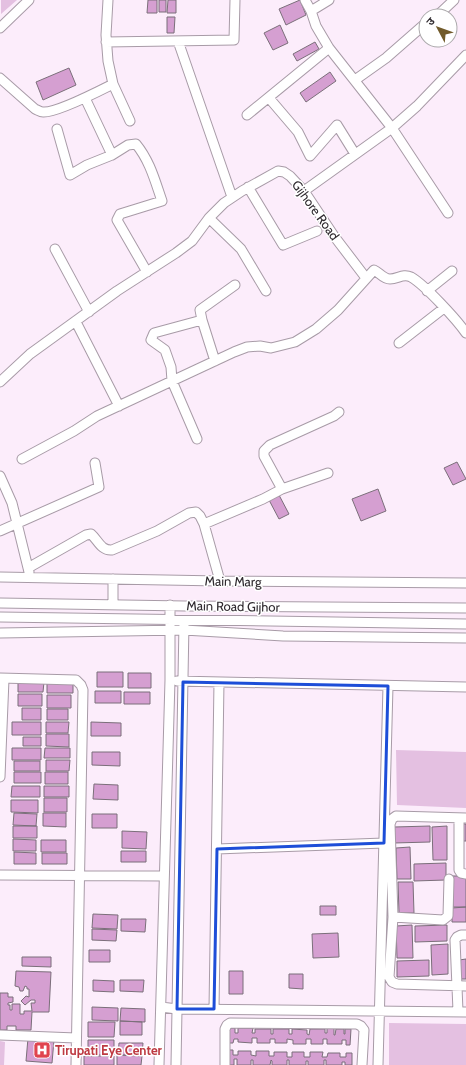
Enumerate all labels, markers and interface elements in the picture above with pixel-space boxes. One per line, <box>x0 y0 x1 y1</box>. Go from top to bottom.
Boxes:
north arrow <box>418 8 458 48</box>
text: उ <box>423 14 438 28</box>
street label: Gijhore Road <box>288 177 343 244</box>
street label: Main Marg <box>204 573 262 590</box>
street label: Main Road Gijhor <box>186 597 281 616</box>
hospital icon: Tirupati Eye Center <box>32 1040 52 1060</box>
place label: Tirupati Eye Center <box>55 1042 163 1058</box>

